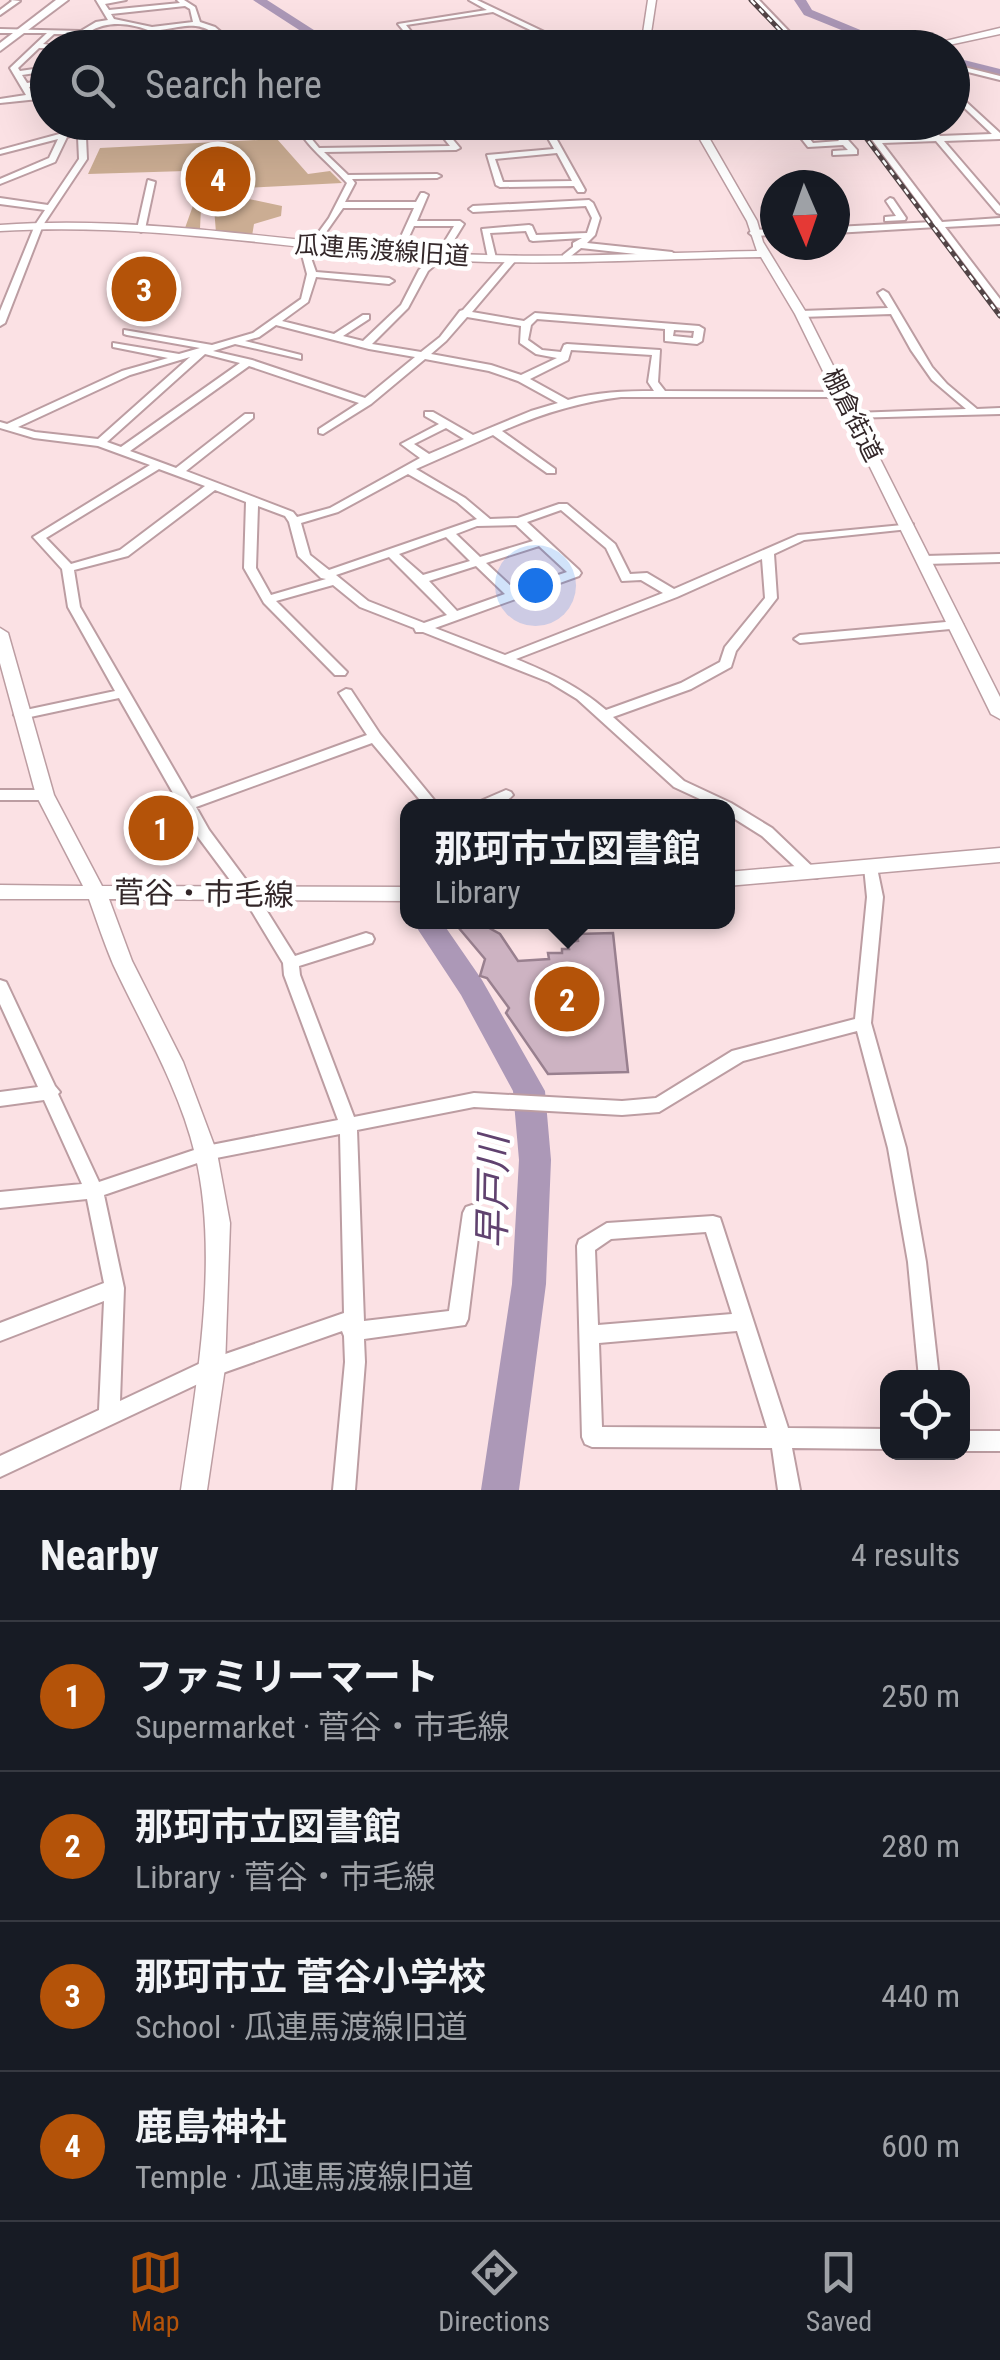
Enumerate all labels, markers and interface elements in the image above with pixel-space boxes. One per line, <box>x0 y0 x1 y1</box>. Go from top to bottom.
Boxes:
search box <box>30 30 970 140</box>
icon: search <box>65 58 120 113</box>
text: Search here <box>145 63 322 107</box>
pin: 4 <box>186 142 250 216</box>
north arrow <box>760 170 850 260</box>
street label: 瓜連馬渡線旧道 <box>294 230 470 271</box>
pin: 3 <box>112 252 176 326</box>
street label: 棚倉街道 <box>817 364 888 466</box>
your location <box>510 560 561 611</box>
pin: 1 <box>128 790 194 866</box>
popup <box>400 799 735 929</box>
text: 那珂市立図書館 <box>434 827 701 871</box>
text: Library <box>434 873 521 911</box>
street label: 菅谷・市毛線 <box>114 874 294 913</box>
pin: 2 <box>534 962 600 1036</box>
water label: 早戸川 <box>470 1131 516 1249</box>
map controls <box>880 1370 970 1460</box>
button: locate <box>880 1370 970 1460</box>
text: Nearby <box>40 1531 159 1580</box>
text: 4 results <box>851 1536 960 1574</box>
text: ファミリーマート <box>135 1655 439 1699</box>
text: 1 <box>64 1677 81 1715</box>
text: 250 m <box>881 1677 960 1715</box>
text: Supermarket · 菅谷・市毛線 <box>135 1708 510 1746</box>
text: 那珂市立図書館 <box>135 1805 401 1849</box>
text: 2 <box>64 1827 81 1865</box>
text: 280 m <box>881 1827 960 1865</box>
text: Library · 菅谷・市毛線 <box>135 1858 436 1896</box>
text: 那珂市立 菅谷小学校 <box>135 1955 486 1999</box>
text: 3 <box>64 1977 81 2015</box>
text: 440 m <box>881 1977 960 2015</box>
text: School · 瓜連馬渡線旧道 <box>135 2008 468 2046</box>
text: 鹿島神社 <box>135 2105 287 2149</box>
text: 4 <box>64 2127 81 2165</box>
text: 600 m <box>881 2127 960 2165</box>
text: Temple · 瓜連馬渡線旧道 <box>135 2158 474 2196</box>
tab: Map <box>128 2245 183 2338</box>
tab: Directions <box>438 2245 550 2338</box>
tab: Saved <box>806 2245 872 2338</box>

